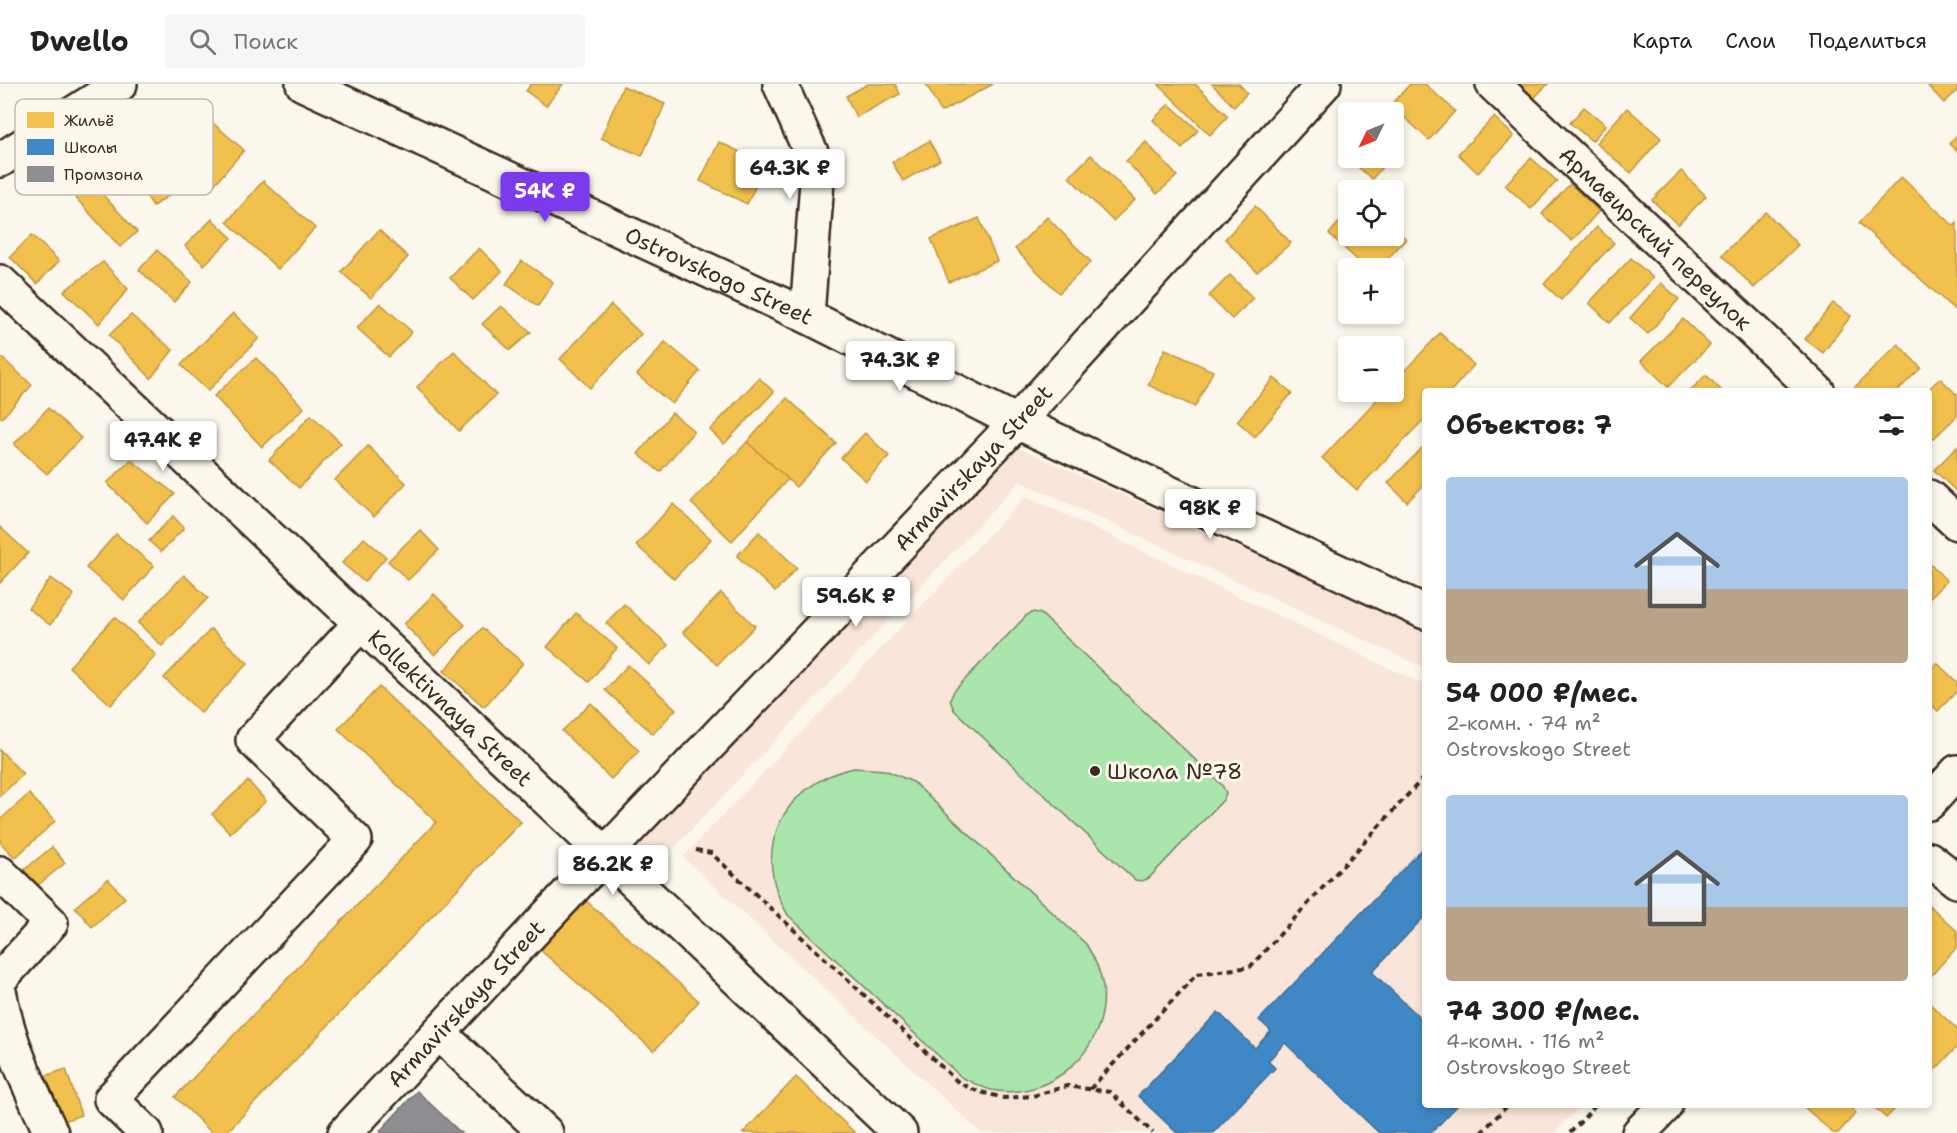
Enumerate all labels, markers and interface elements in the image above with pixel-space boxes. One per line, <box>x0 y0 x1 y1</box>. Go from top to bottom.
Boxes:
search box <box>165 14 585 68</box>
text: Dwello <box>30 22 129 60</box>
icon: search <box>186 25 219 58</box>
text: Поиск <box>234 27 298 56</box>
text: Карта <box>1632 27 1692 55</box>
text: Слои <box>1725 27 1776 55</box>
text: Поделиться <box>1809 27 1927 55</box>
legend <box>15 99 213 195</box>
north arrow <box>1338 102 1404 168</box>
map controls <box>1338 102 1404 402</box>
text: Жильё <box>64 110 114 131</box>
text: Школы <box>64 137 118 158</box>
street label: Армавирский переулок <box>1553 140 1758 337</box>
pin: 64.3K ₽ <box>735 149 845 200</box>
text: 64.3K ₽ <box>750 155 830 181</box>
text: Промзона <box>64 164 143 185</box>
pin: 54K ₽ <box>503 172 587 223</box>
text: 54K ₽ <box>515 178 575 204</box>
button: locate <box>1338 180 1404 246</box>
street label: Ostrovskogo Street <box>620 220 818 331</box>
button: + <box>1338 258 1404 324</box>
button: − <box>1338 336 1404 402</box>
pin: 74.3K ₽ <box>845 341 955 392</box>
text: 74.3K ₽ <box>860 347 940 373</box>
street label: Armavirskaya Street <box>887 378 1059 557</box>
text: Объектов: 7 <box>1446 407 1612 442</box>
icon: filters <box>1875 408 1908 441</box>
pin: 47.4K ₽ <box>108 421 218 472</box>
text: 47.4K ₽ <box>124 427 202 453</box>
pin: 98K ₽ <box>1168 489 1252 540</box>
text: 98K ₽ <box>1179 495 1241 521</box>
icon: home <box>1623 516 1731 624</box>
pin: 59.6K ₽ <box>801 577 911 628</box>
text: 59.6K ₽ <box>816 583 896 609</box>
street label: Kollektivnaya Street <box>362 623 539 793</box>
text: 54 000 ₽/мес. <box>1446 675 1638 710</box>
text: 2-комн. · 74 m² <box>1446 710 1601 736</box>
text: Ostrovskogo Street <box>1446 736 1631 762</box>
place label: Школа №78 <box>1107 757 1242 786</box>
marker: Школа №78 <box>1088 764 1102 778</box>
icon: home <box>1623 834 1731 942</box>
pin: 86.2K ₽ <box>558 845 668 896</box>
text: 86.2K ₽ <box>572 851 654 877</box>
street label: Armavirskaya Street <box>381 914 551 1093</box>
text: 74 300 ₽/мес. <box>1446 993 1640 1028</box>
text: 4-комн. · 116 m² <box>1446 1028 1605 1054</box>
text: Ostrovskogo Street <box>1446 1054 1631 1080</box>

